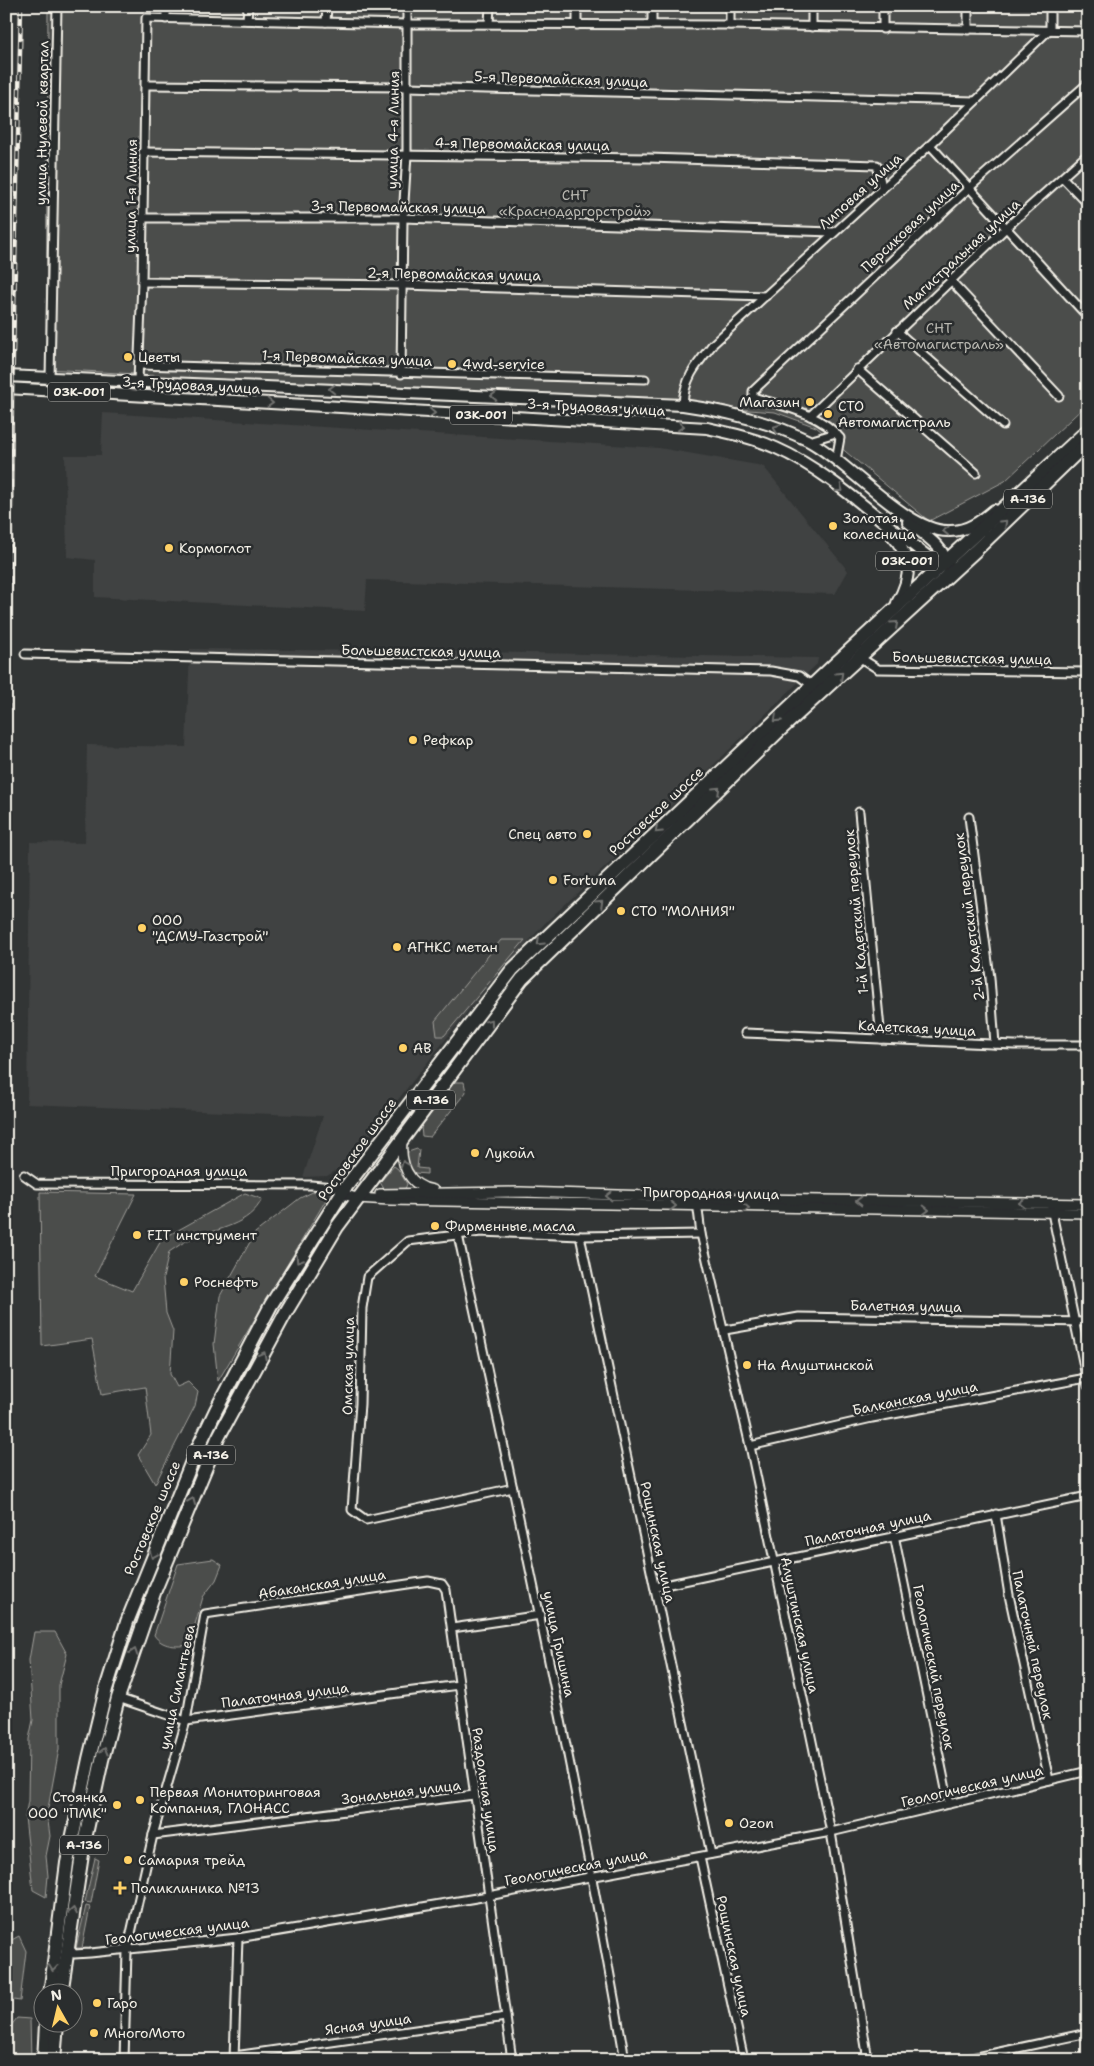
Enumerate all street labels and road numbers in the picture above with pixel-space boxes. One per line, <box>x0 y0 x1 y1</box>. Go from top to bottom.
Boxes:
street label: улица Нулевой квартал <box>32 40 52 205</box>
street label: 5-я Первомайская улица <box>474 67 648 91</box>
street label: улица 4-я Линия <box>383 71 403 189</box>
street label: 4-я Первомайская улица <box>434 133 610 155</box>
street label: улица 1-я Линия <box>121 139 141 253</box>
street label: Липовая улица <box>815 149 905 233</box>
street label: Персиковая улица <box>857 176 963 276</box>
street label: Магистральная улица <box>899 195 1024 313</box>
street label: 3-я Первомайская улица <box>310 196 486 218</box>
street label: 2-я Первомайская улица <box>367 263 541 285</box>
street label: 1-я Первомайская улица <box>261 346 433 370</box>
street label: 3-я Трудовая улица <box>121 372 261 398</box>
road number: 03К-001 <box>48 382 110 402</box>
street label: 3-я Трудовая улица <box>526 394 666 420</box>
road number: 03К-001 <box>450 406 512 424</box>
road number: А-136 <box>1004 489 1052 508</box>
road number: 03К-001 <box>876 552 938 570</box>
street label: Большевистская улица <box>341 641 501 661</box>
street label: Большевистская улица <box>892 648 1052 668</box>
street label: Ростовское шоссе <box>605 762 707 859</box>
street label: 1-й Кадетский переулок <box>840 828 872 995</box>
street label: 2-й Кадетский переулок <box>950 831 988 1002</box>
street label: Кадетская улица <box>858 1016 977 1040</box>
road number: А-136 <box>407 1090 455 1110</box>
street label: Ростовское шоссе <box>314 1094 400 1204</box>
street label: Пригородная улица <box>111 1162 248 1180</box>
street label: Пригородная улица <box>643 1183 780 1203</box>
street label: Балетная улица <box>850 1296 962 1316</box>
street label: Омская улица <box>338 1316 358 1415</box>
street label: Балканская улица <box>851 1377 979 1419</box>
road number: А-136 <box>187 1446 235 1464</box>
street label: Ростовское шоссе <box>120 1458 184 1578</box>
street label: Рощинская улица <box>636 1480 680 1605</box>
street label: Палаточная улица <box>803 1506 933 1550</box>
street label: Алуштинская улица <box>777 1555 823 1695</box>
street label: Абаканская улица <box>257 1565 387 1603</box>
street label: Палаточный переулок <box>1008 1569 1058 1722</box>
street label: Геологический переулок <box>909 1583 959 1752</box>
street label: улица Гришина <box>539 1589 579 1699</box>
street label: улица Силантьева <box>155 1623 199 1751</box>
street label: Палаточная улица <box>220 1678 350 1712</box>
street label: Раздольная улица <box>468 1726 504 1854</box>
street label: Геологическая улица <box>899 1761 1045 1811</box>
street label: Зональная улица <box>340 1776 462 1808</box>
road number: А-136 <box>60 1836 108 1854</box>
street label: Геологическая улица <box>503 1844 649 1890</box>
street label: Рощинская улица <box>712 1894 756 2019</box>
street label: Геологическая улица <box>104 1913 250 1949</box>
street label: Ясная улица <box>324 2009 413 2039</box>

